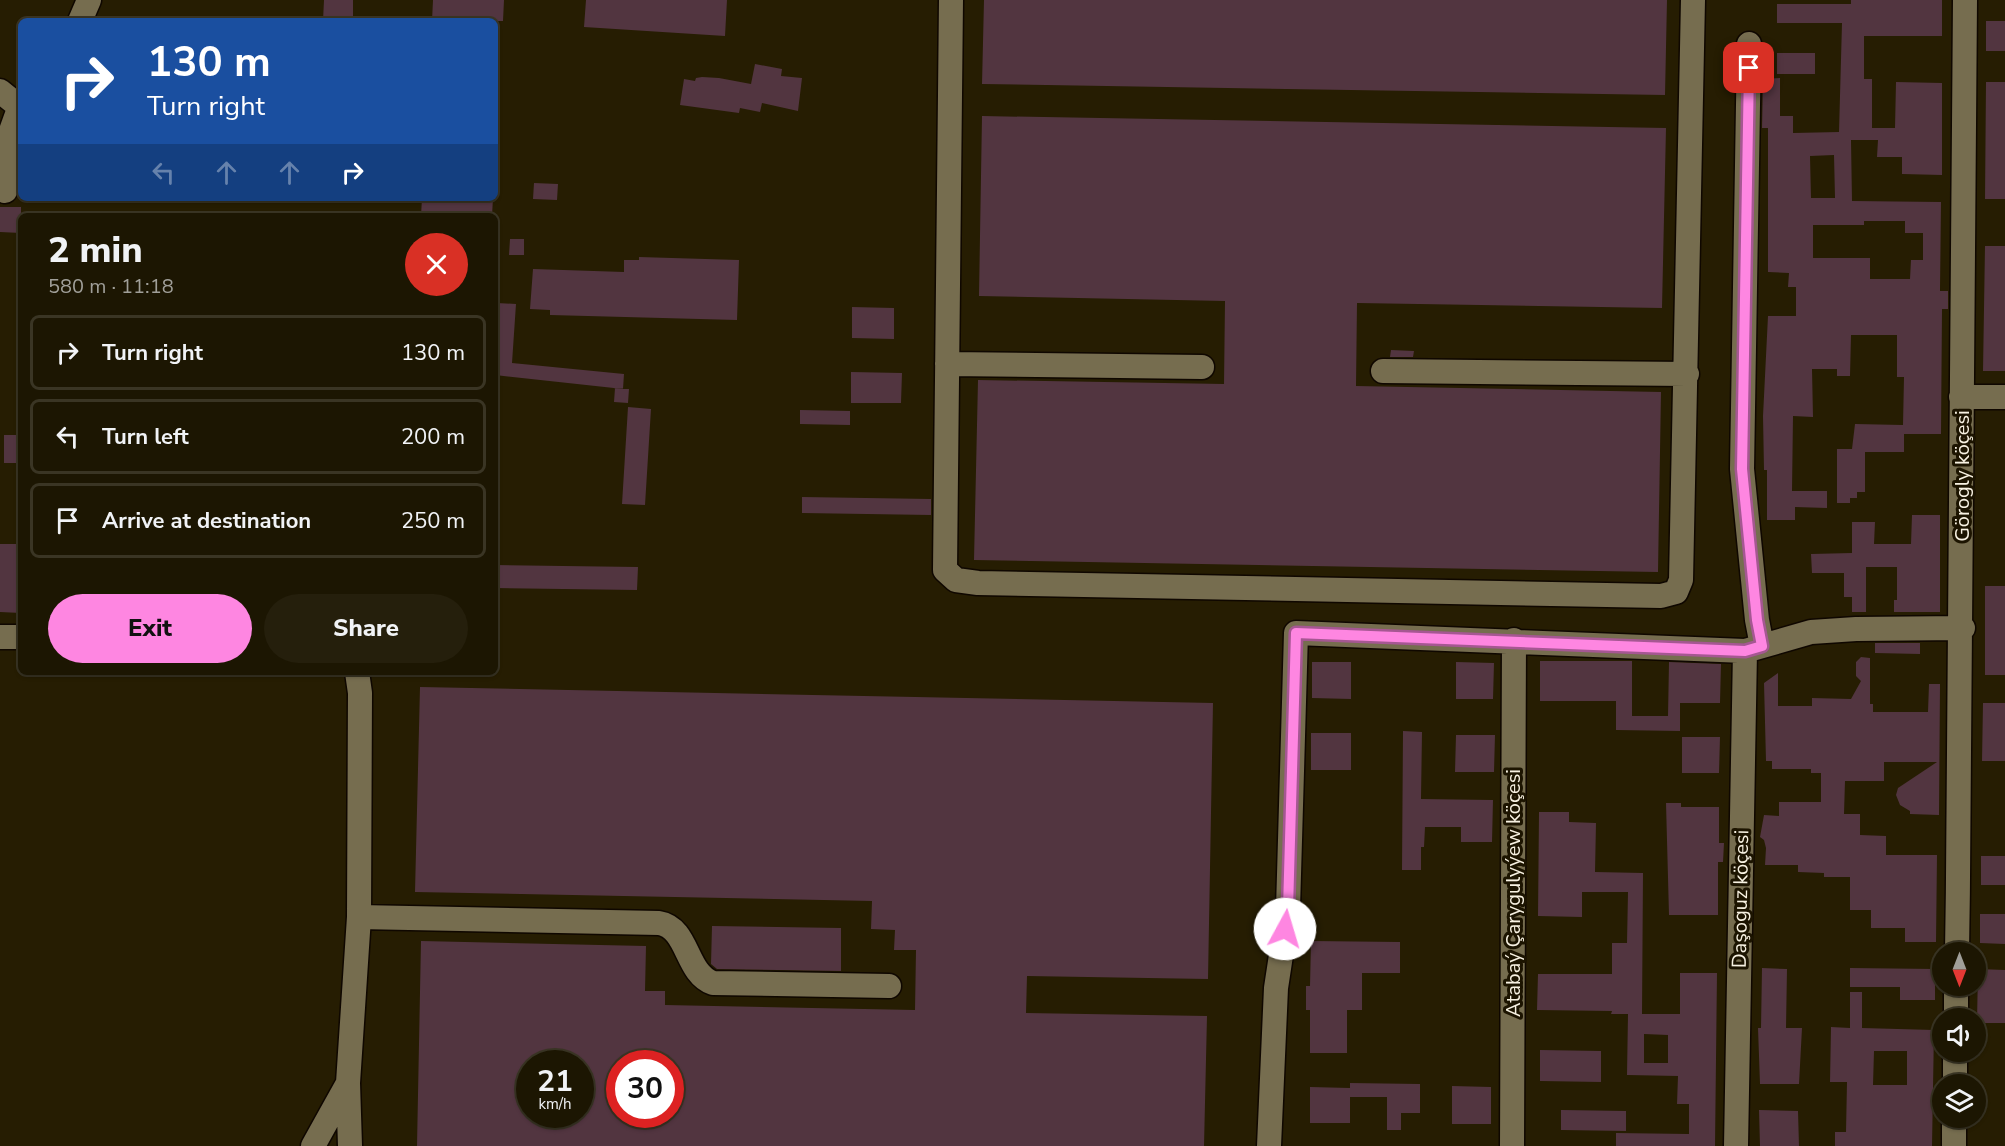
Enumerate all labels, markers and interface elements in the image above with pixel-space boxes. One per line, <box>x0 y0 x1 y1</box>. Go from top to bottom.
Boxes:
text: 130 m <box>147 34 271 91</box>
icon: right <box>48 42 126 120</box>
pin <box>1723 42 1774 93</box>
icon: arrive <box>1732 51 1765 84</box>
text: Turn right <box>147 88 265 125</box>
icon: left <box>147 156 180 189</box>
icon: ahead <box>210 156 243 189</box>
icon: ahead <box>273 156 306 189</box>
icon: right <box>336 156 369 189</box>
text: 2 min <box>48 226 143 275</box>
button: close <box>405 233 468 296</box>
text: 580 m · 11:18 <box>48 273 174 300</box>
icon: right <box>51 336 84 369</box>
text: Turn right <box>102 338 203 368</box>
text: 130 m <box>401 338 465 368</box>
street label: Görogly köçesi <box>1949 410 1976 542</box>
icon: left <box>51 420 84 453</box>
text: Turn left <box>102 422 189 452</box>
text: 200 m <box>401 422 465 452</box>
icon: arrive <box>51 504 84 537</box>
text: Arrive at destination <box>102 506 311 536</box>
text: 250 m <box>401 506 465 536</box>
button: Exit <box>48 594 252 663</box>
button: Share <box>264 594 468 663</box>
street label: Atabaý Çarygulyýew köçesi <box>1500 769 1527 1017</box>
street label: Daşoguz köçesi <box>1726 830 1755 968</box>
position arrow <box>1253 897 1317 961</box>
north arrow <box>1932 942 1986 996</box>
map controls <box>1932 942 1986 1128</box>
button: sound <box>1932 1008 1986 1062</box>
speed limit sign: 30 <box>606 1050 684 1128</box>
text: 21 <box>537 1061 573 1102</box>
button: layers <box>1932 1074 1986 1128</box>
text: km/h <box>538 1094 572 1114</box>

